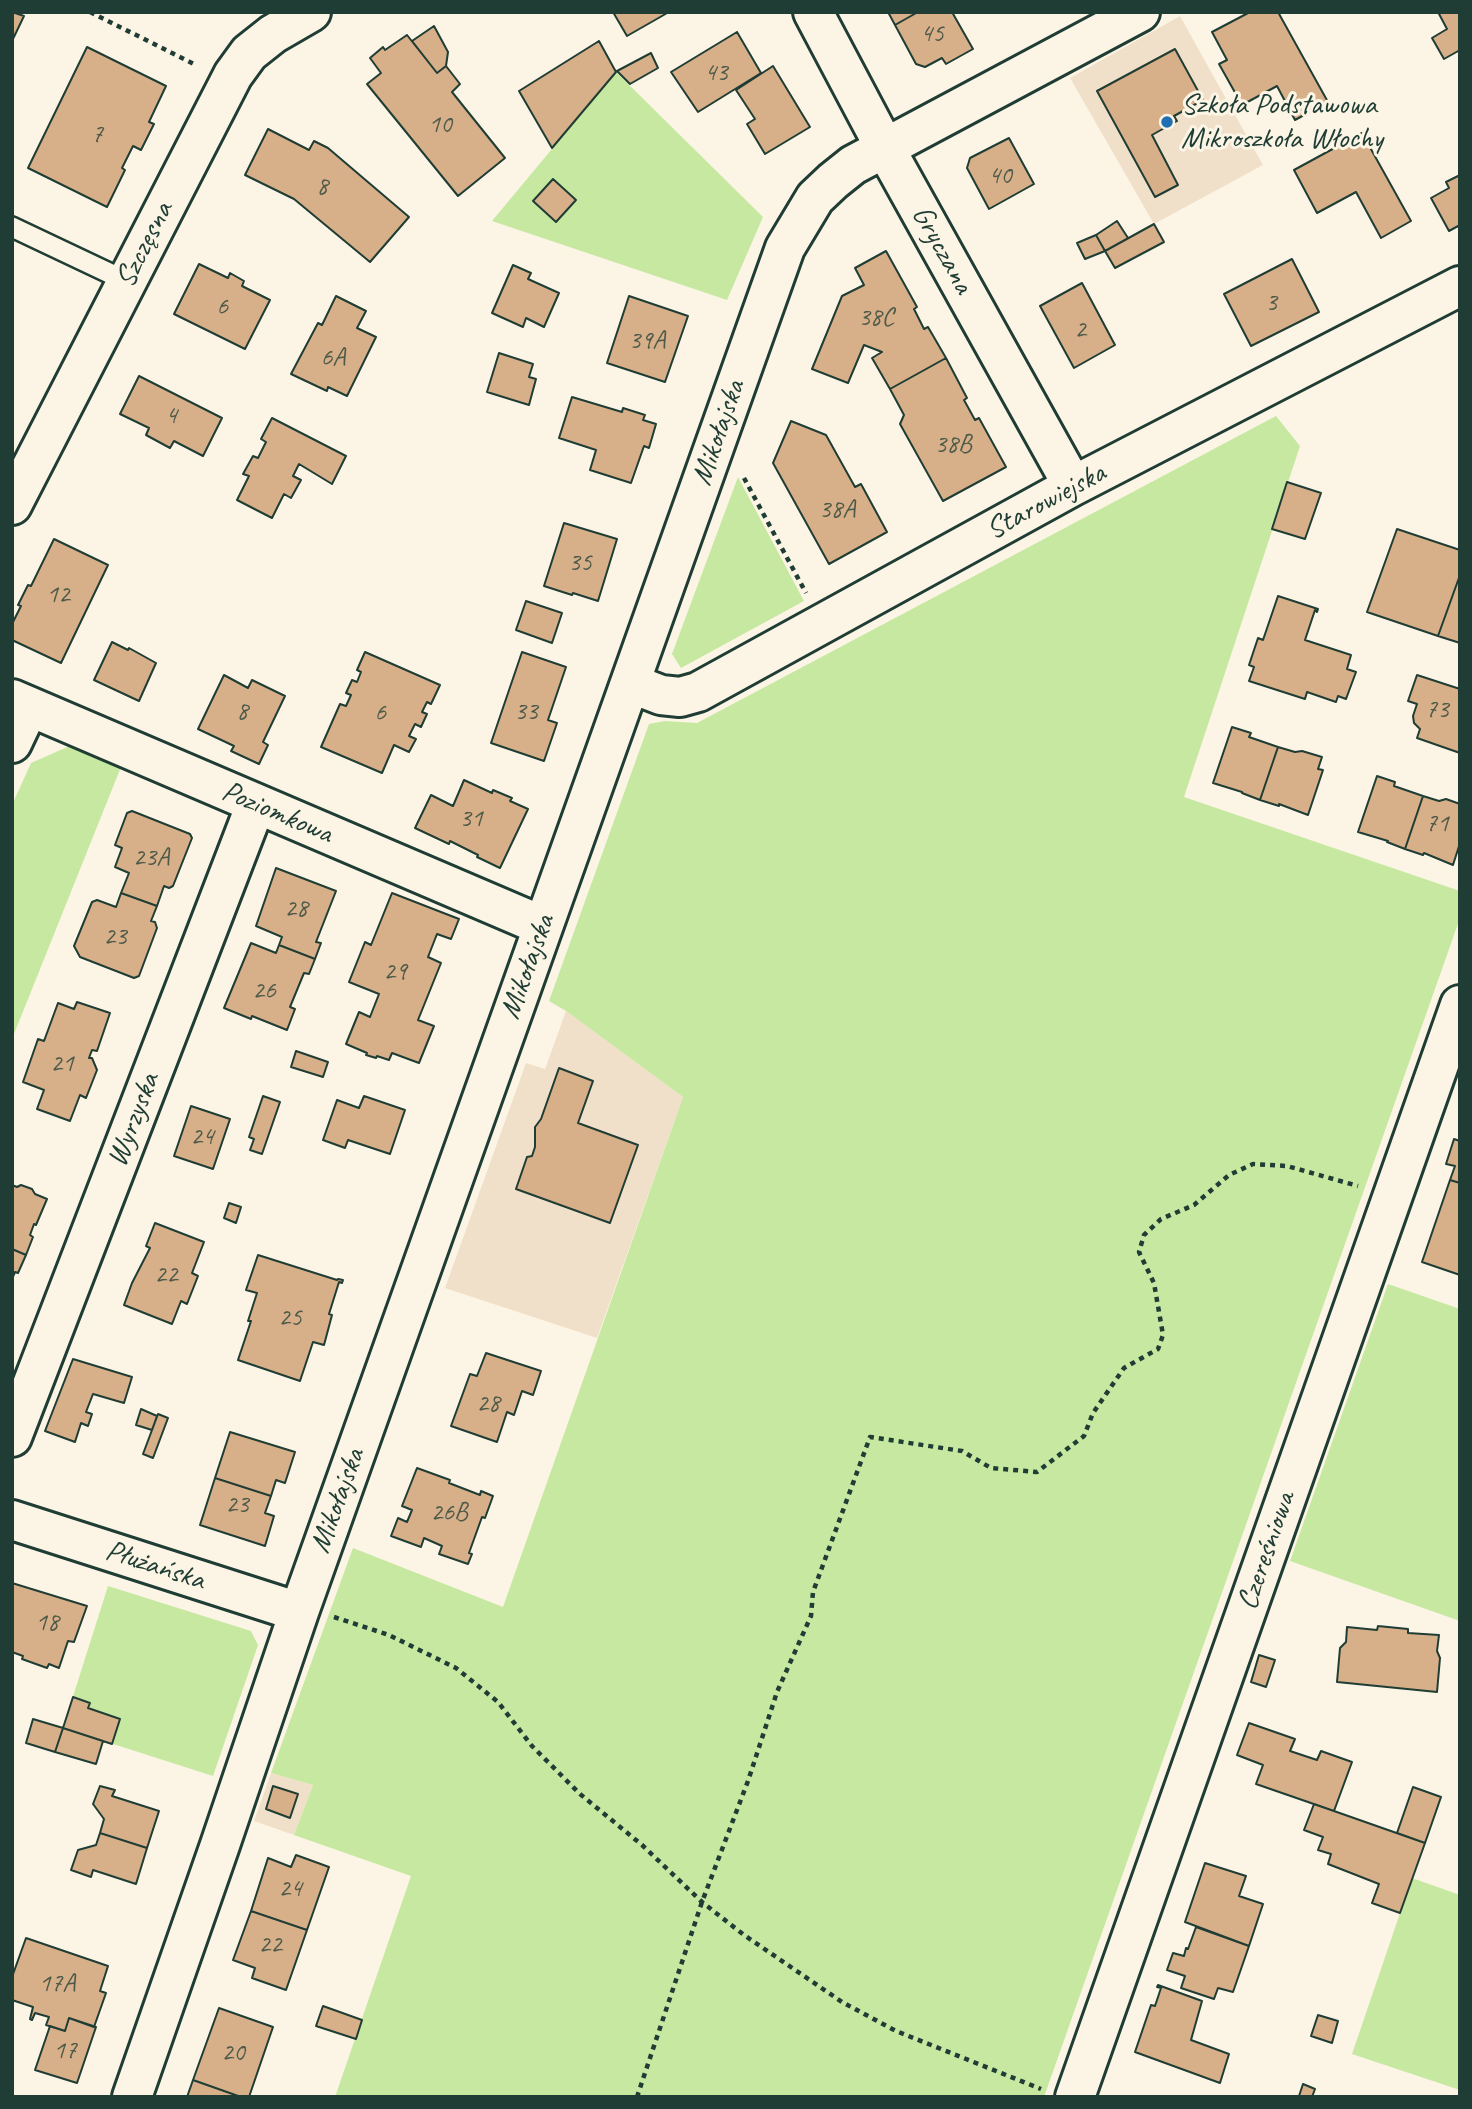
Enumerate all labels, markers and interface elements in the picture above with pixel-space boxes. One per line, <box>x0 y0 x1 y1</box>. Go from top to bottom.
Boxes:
house number: 45 <box>920 18 944 50</box>
house number: 43 <box>704 57 728 89</box>
place label: Szkoła Podstawowa Mikroszkoła Włochy <box>1181 87 1383 158</box>
house number: 10 <box>428 109 452 141</box>
marker: Szkoła Podstawowa Mikroszkoła Włochy <box>1159 114 1175 130</box>
house number: 7 <box>91 119 103 151</box>
house number: 40 <box>988 160 1012 192</box>
house number: 8 <box>316 171 328 203</box>
street label: Szczęsna <box>108 196 182 294</box>
street label: Gryczana <box>903 200 981 300</box>
house number: 3 <box>1265 287 1277 319</box>
house number: 6 <box>216 291 228 323</box>
house number: 38C <box>858 302 894 334</box>
house number: 2 <box>1074 314 1086 346</box>
house number: 39A <box>629 325 665 357</box>
house number: 6A <box>321 342 345 374</box>
street label: Mikołajska <box>684 376 754 490</box>
house number: 4 <box>165 400 177 432</box>
house number: 38B <box>935 429 971 461</box>
street label: Starowiejska <box>980 456 1112 548</box>
house number: 38A <box>819 494 855 526</box>
house number: 35 <box>568 547 592 579</box>
house number: 12 <box>46 579 70 611</box>
house number: 73 <box>1425 694 1449 726</box>
house number: 8 <box>236 696 248 728</box>
house number: 33 <box>514 696 538 728</box>
house number: 6 <box>374 697 386 729</box>
street label: Poziomkowa <box>216 774 338 852</box>
house number: 31 <box>459 803 483 835</box>
house number: 71 <box>1425 808 1449 840</box>
house number: 23A <box>133 842 169 874</box>
house number: 28 <box>284 893 308 925</box>
street label: Mikołajska <box>493 910 563 1024</box>
house number: 23 <box>103 921 127 953</box>
house number: 29 <box>383 956 407 988</box>
house number: 26 <box>252 975 276 1007</box>
house number: 21 <box>50 1048 74 1080</box>
street label: Wyrzyska <box>100 1068 168 1172</box>
house number: 24 <box>190 1121 214 1153</box>
house number: 22 <box>154 1259 178 1291</box>
house number: 25 <box>278 1302 302 1334</box>
house number: 28 <box>476 1388 500 1420</box>
street label: Mikołajska <box>303 1444 373 1558</box>
street label: Czereśniowa <box>1230 1487 1304 1615</box>
house number: 23 <box>225 1489 249 1521</box>
house number: 26B <box>431 1497 467 1529</box>
street label: Płużańska <box>101 1533 209 1599</box>
house number: 18 <box>35 1607 59 1639</box>
house number: 24 <box>278 1873 302 1905</box>
house number: 22 <box>258 1929 282 1961</box>
house number: 17A <box>39 1968 75 2000</box>
house number: 17 <box>53 2035 77 2067</box>
house number: 20 <box>221 2037 245 2069</box>

